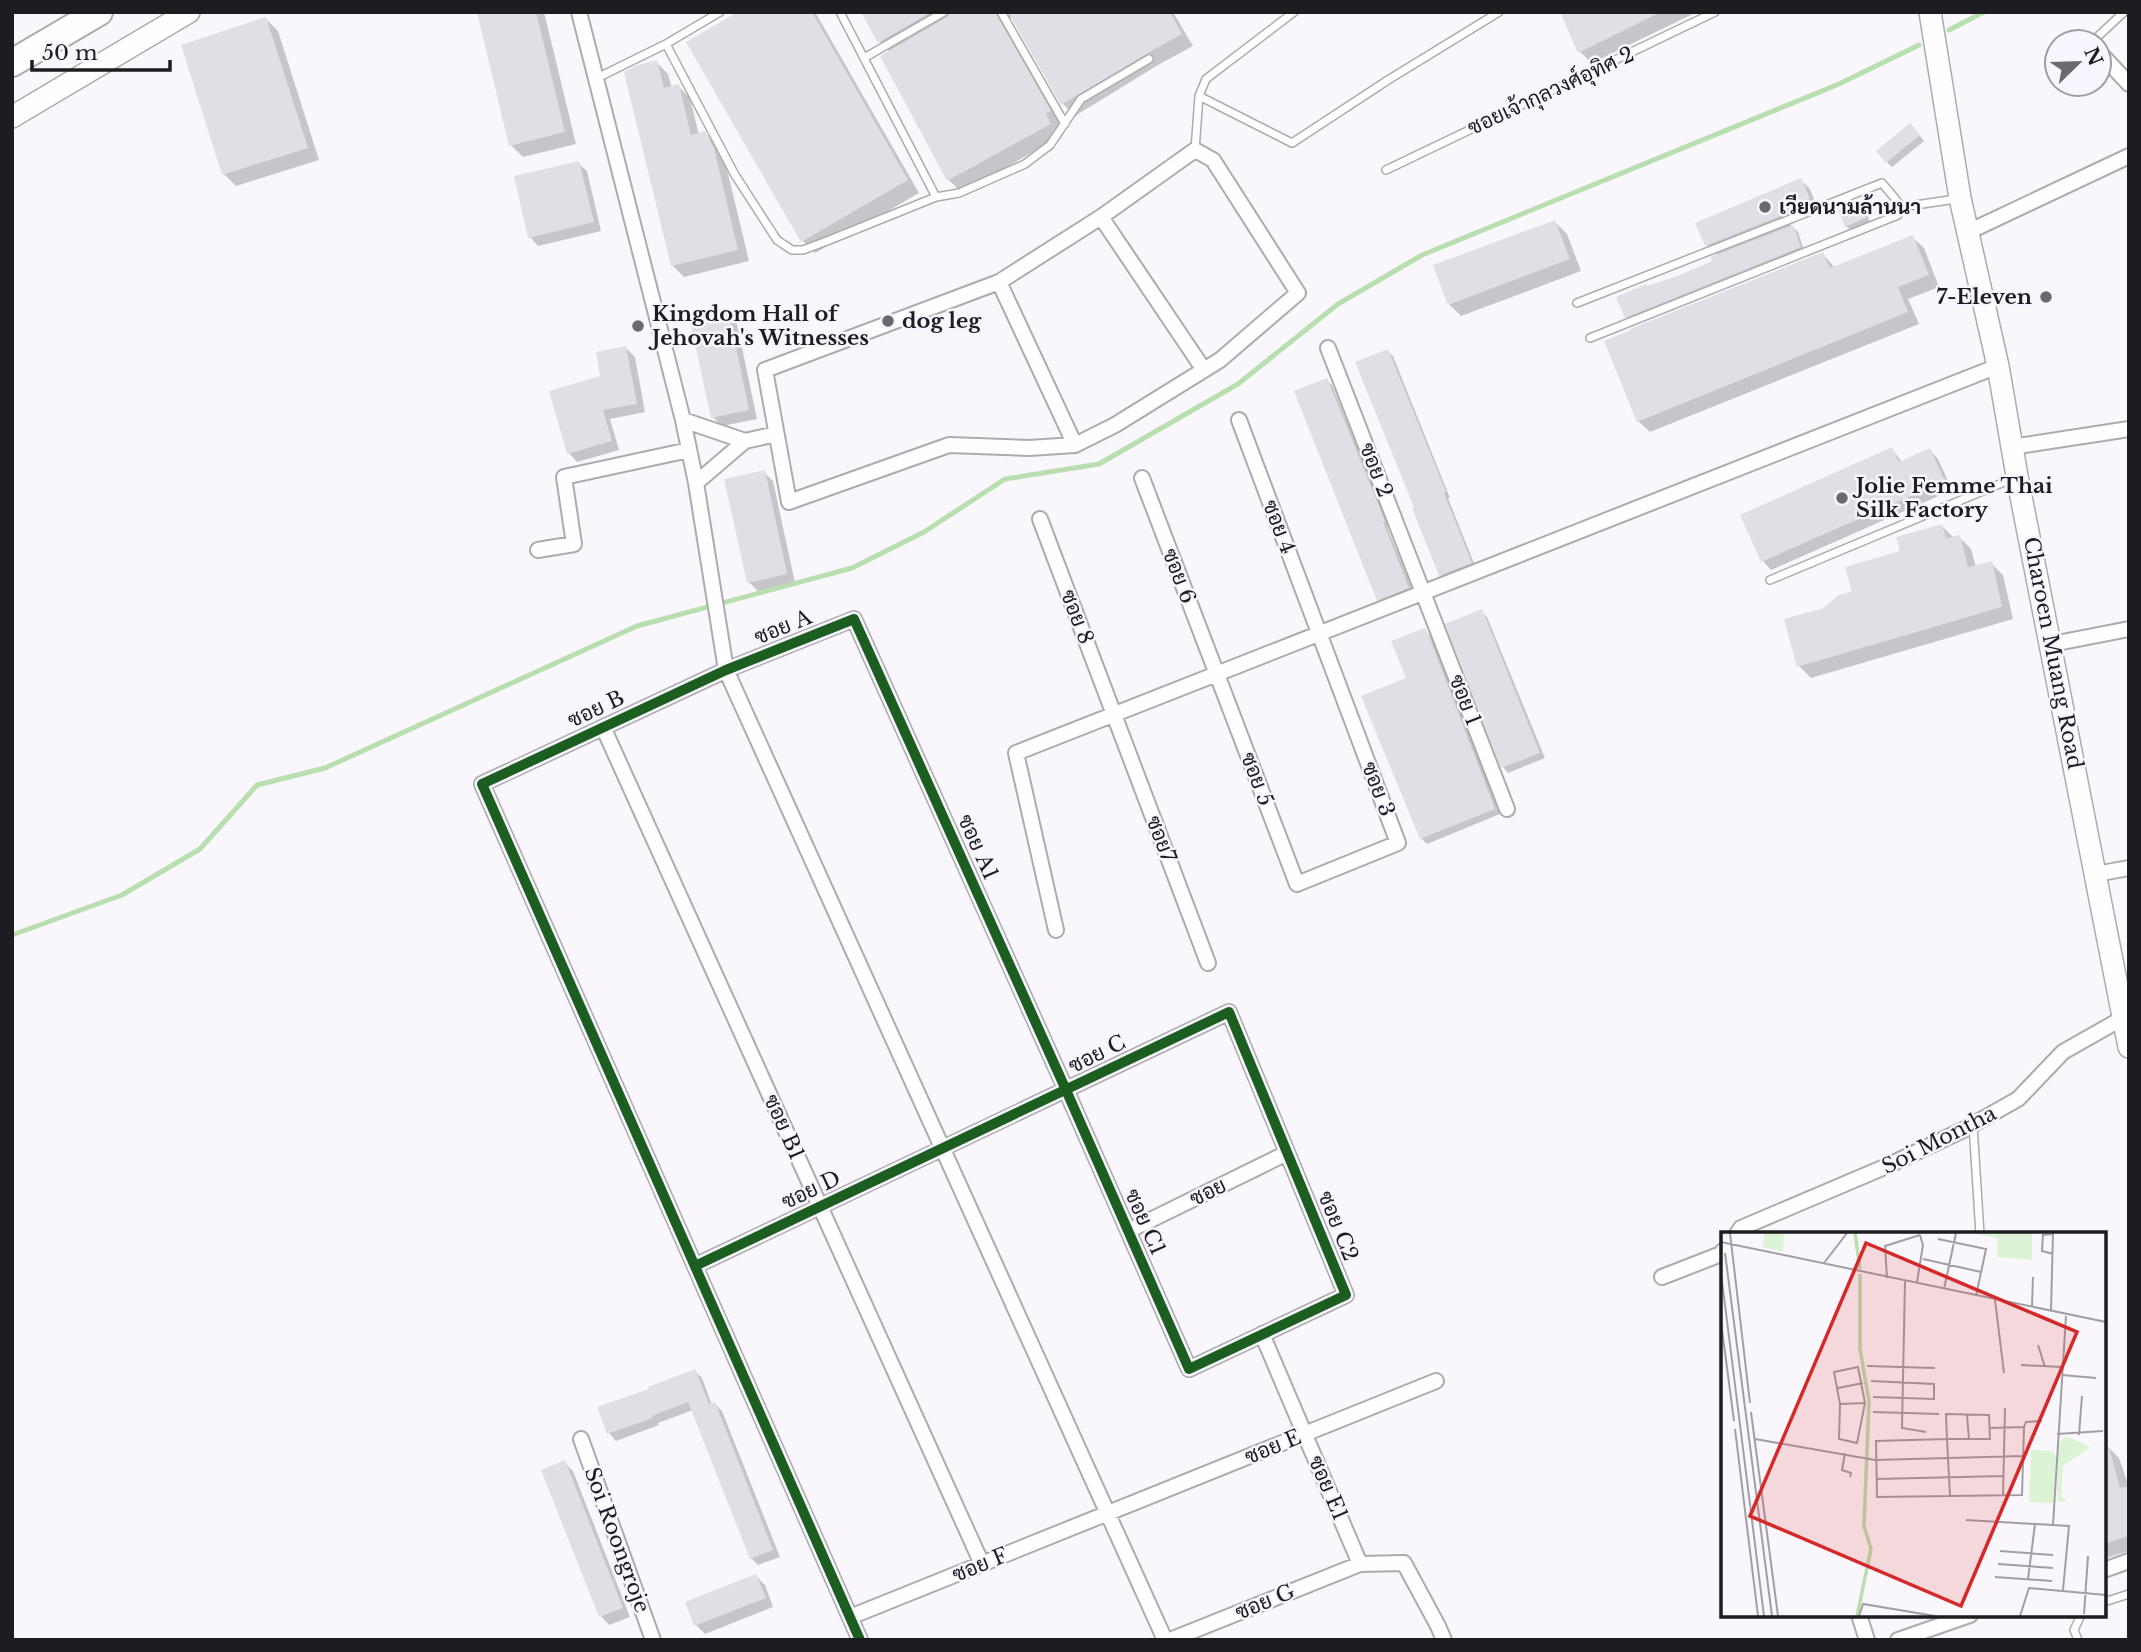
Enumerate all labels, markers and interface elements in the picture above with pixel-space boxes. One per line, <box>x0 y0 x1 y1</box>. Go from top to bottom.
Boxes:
scale bar <box>32 28 170 72</box>
north arrow <box>2043 28 2113 98</box>
text: 50 m <box>42 40 98 66</box>
street label: ซอยเจ้ากุลวงศ์อุทิศ 2 <box>1463 40 1639 142</box>
text: N <box>2079 44 2107 69</box>
place label: เวียดนามล้านนา <box>1779 194 1921 220</box>
marker: เวียดนามล้านนา <box>1757 199 1773 215</box>
place label: 7-Eleven <box>1937 284 2032 310</box>
marker: 7-Eleven <box>2038 289 2054 305</box>
place label: Kingdom Hall of Jehovah's Witnesses <box>648 301 869 351</box>
place label: dog leg <box>902 308 982 334</box>
marker: dog leg <box>880 313 896 329</box>
marker: Kingdom Hall of Jehovah's Witnesses <box>630 318 646 334</box>
street label: ซอย 2 <box>1354 439 1398 501</box>
place label: Jolie Femme Thai Silk Factory <box>1852 473 2053 523</box>
marker: Jolie Femme Thai Silk Factory <box>1834 490 1850 506</box>
street label: ซอย 4 <box>1257 496 1301 558</box>
street label: Charoen Muang Road <box>2018 535 2088 771</box>
street label: ซอย 6 <box>1157 545 1201 607</box>
street label: ซอย 8 <box>1055 586 1099 648</box>
street label: ซอย A <box>751 604 816 650</box>
street label: ซอย 1 <box>1443 671 1487 729</box>
street label: ซอย B <box>564 685 628 733</box>
street label: ซอย 5 <box>1235 749 1279 809</box>
street label: ซอย 3 <box>1356 758 1400 820</box>
street label: ซอย A1 <box>952 810 1004 884</box>
street label: ซอย7 <box>1140 812 1182 866</box>
street label: ซอย C <box>1064 1029 1130 1079</box>
street label: ซอย B1 <box>758 1090 810 1164</box>
street label: Soi Montha <box>1877 1100 2001 1180</box>
street label: ซอย D <box>777 1165 845 1215</box>
street label: ซอย <box>1186 1172 1230 1212</box>
street label: ซอย C1 <box>1119 1185 1171 1259</box>
street label: ซอย C2 <box>1312 1187 1364 1265</box>
inset map <box>1721 1232 2106 1617</box>
street label: ซอย E <box>1241 1424 1305 1470</box>
street label: ซอย E1 <box>1303 1452 1353 1524</box>
street label: Soi Roongroje <box>579 1464 655 1616</box>
street label: ซอย F <box>949 1542 1011 1588</box>
street label: ซอย G <box>1232 1578 1298 1626</box>

